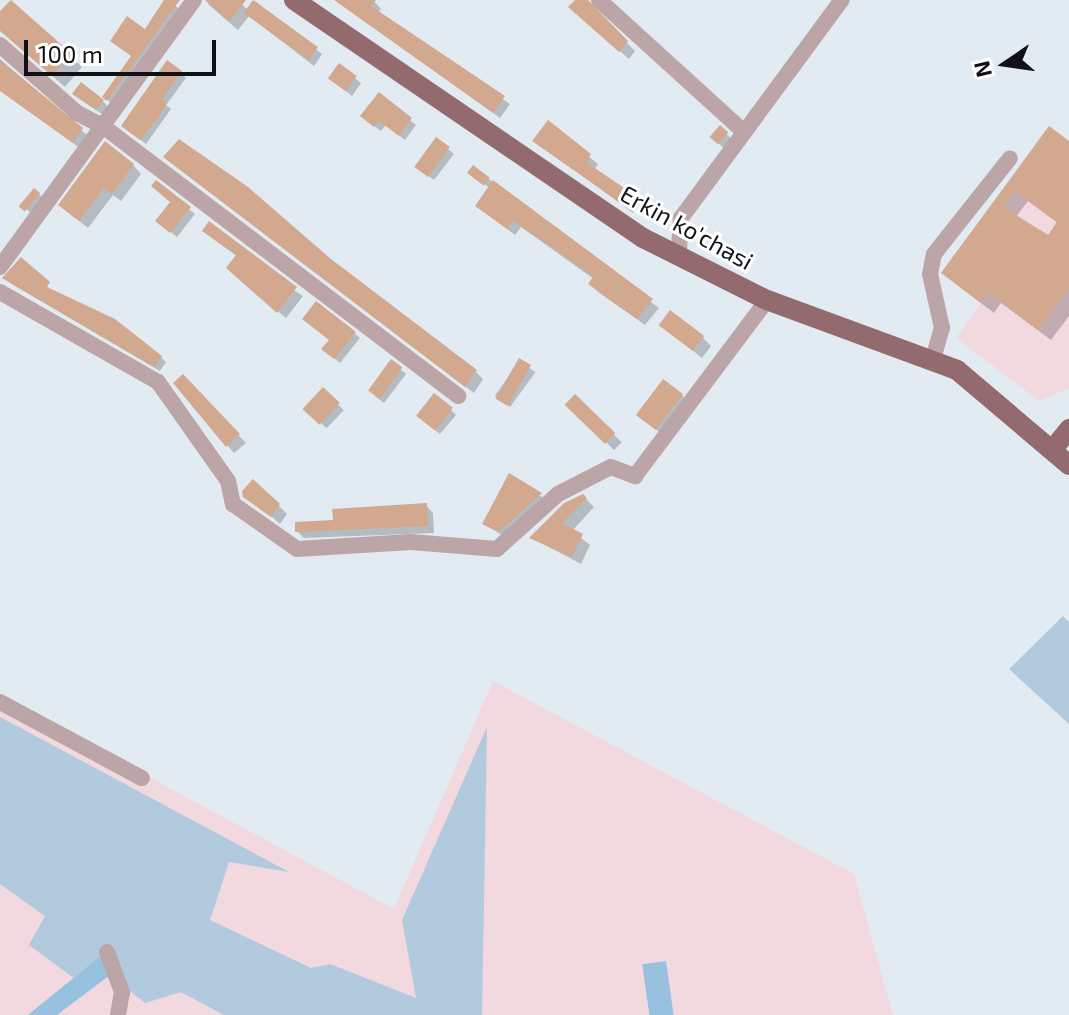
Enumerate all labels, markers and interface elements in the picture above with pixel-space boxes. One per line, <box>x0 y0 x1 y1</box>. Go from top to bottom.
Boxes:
scale bar <box>28 24 220 74</box>
north arrow <box>965 24 1045 104</box>
text: 100 m <box>38 39 103 68</box>
text: N <box>967 59 996 80</box>
street label: Erkin ko'chasi <box>616 179 758 275</box>

